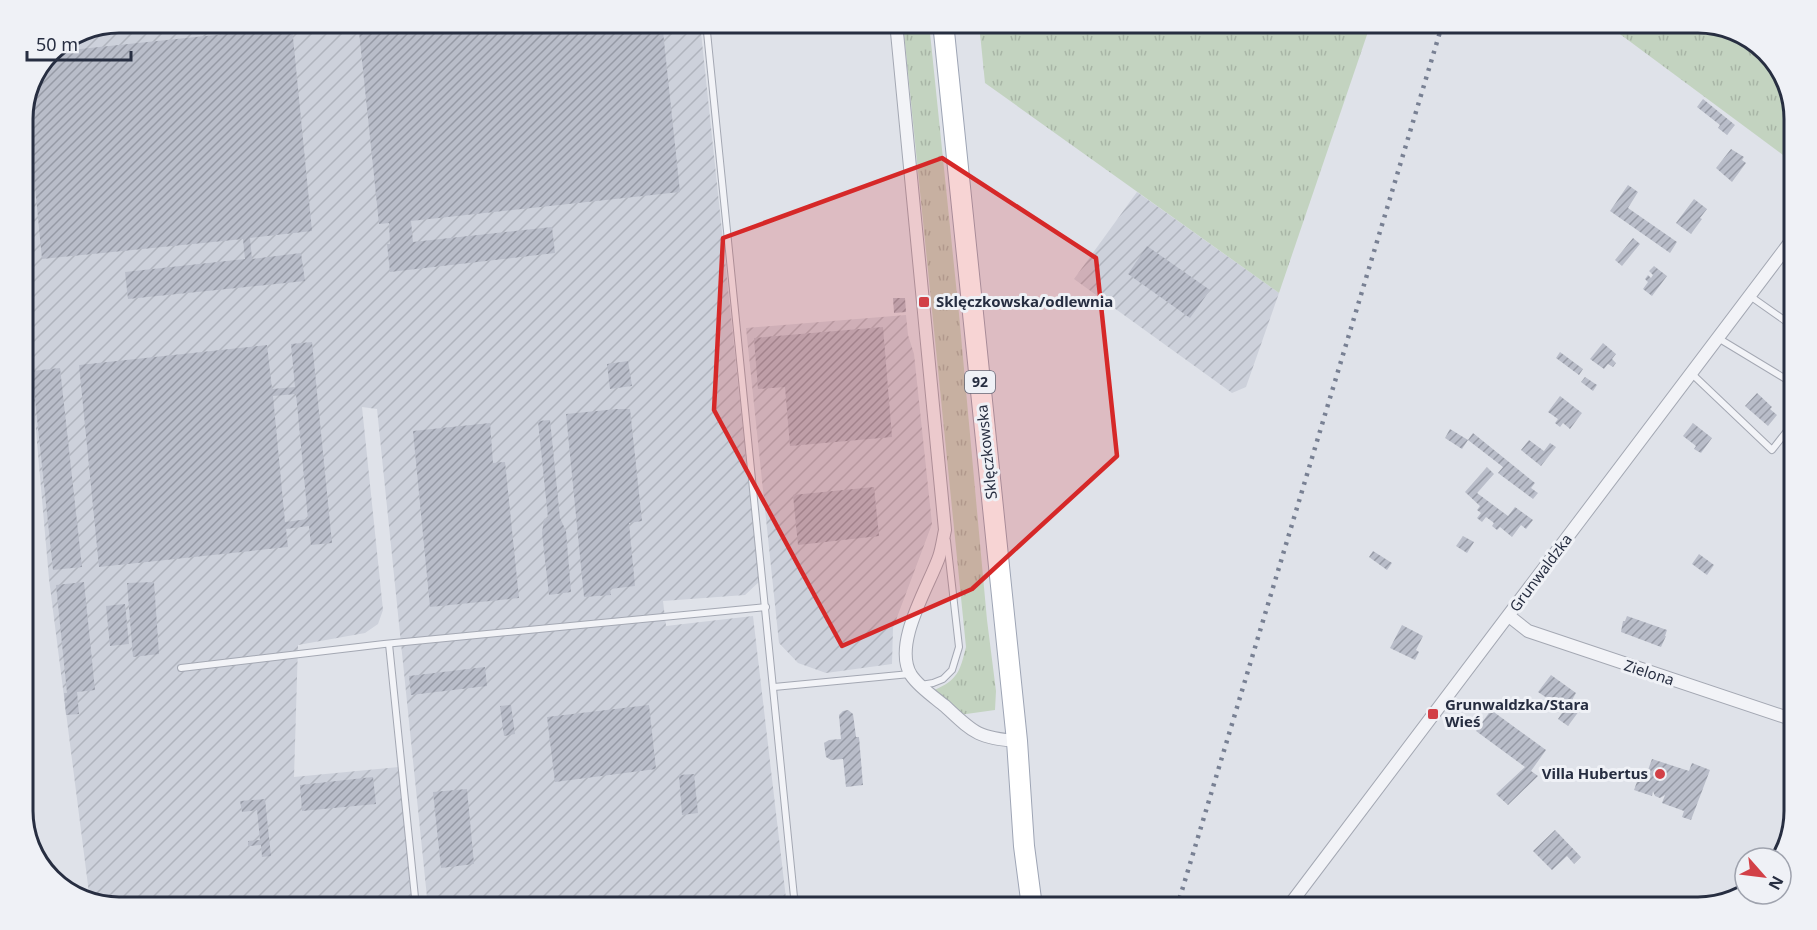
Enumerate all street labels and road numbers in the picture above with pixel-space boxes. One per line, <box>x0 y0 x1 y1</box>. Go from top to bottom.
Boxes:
road number: 92 <box>965 371 995 393</box>
street label: Sklęczkowska <box>971 404 1001 500</box>
street label: Grunwaldzka <box>1504 529 1576 615</box>
street label: Zielona <box>1622 655 1677 690</box>

